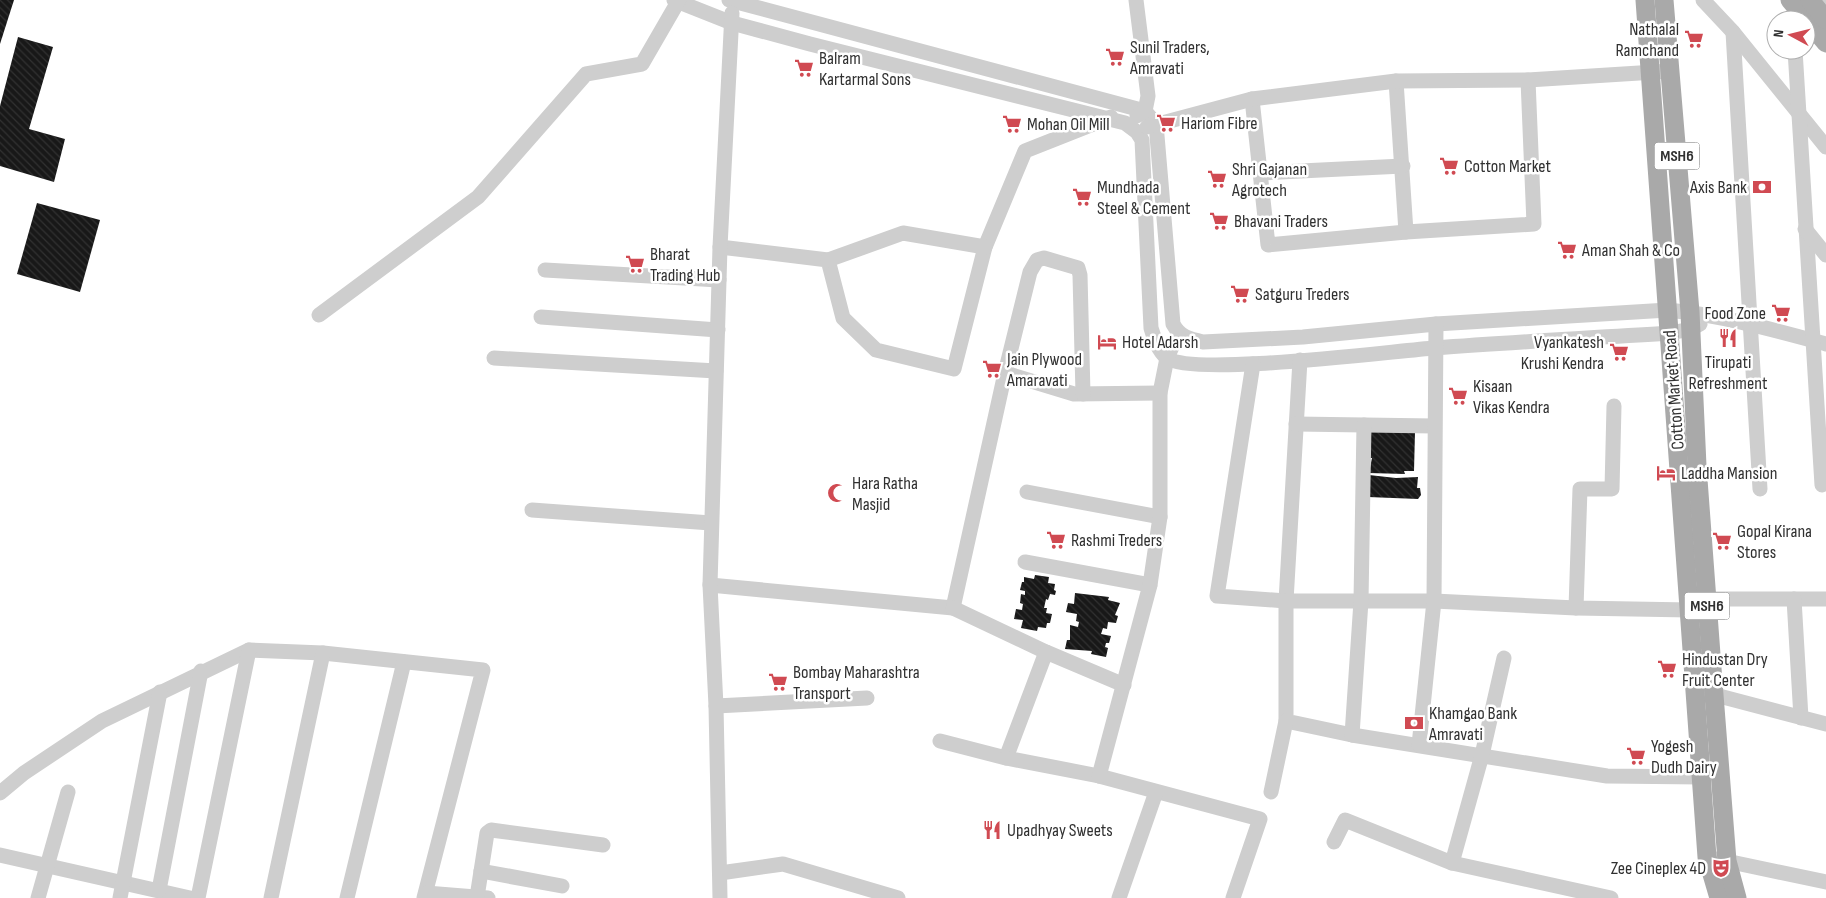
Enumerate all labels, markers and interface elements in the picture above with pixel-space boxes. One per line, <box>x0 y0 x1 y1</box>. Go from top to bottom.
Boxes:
north arrow <box>1766 10 1816 60</box>
place label: Nathalal Ramchand <box>1615 19 1679 61</box>
supermarket icon: Nathalal Ramchand <box>1683 28 1705 50</box>
text: N <box>1770 29 1787 38</box>
place label: Sunil Traders, Amravati <box>1129 37 1210 79</box>
supermarket icon: Sunil Traders, Amravati <box>1104 46 1126 68</box>
place label: Balram Kartarmal Sons <box>819 48 911 90</box>
supermarket icon: Balram Kartarmal Sons <box>793 57 815 79</box>
supermarket icon: Hariom Fibre <box>1155 112 1177 134</box>
supermarket icon: Mohan Oil Mill <box>1001 113 1023 135</box>
place label: Hariom Fibre <box>1181 113 1258 134</box>
place label: Mohan Oil Mill <box>1027 114 1110 135</box>
road number: MSH6 <box>1654 142 1700 170</box>
supermarket icon: Cotton Market <box>1438 155 1460 177</box>
place label: Cotton Market <box>1464 156 1551 177</box>
place label: Shri Gajanan Agrotech <box>1231 159 1307 201</box>
supermarket icon: Shri Gajanan Agrotech <box>1206 168 1228 190</box>
bank icon: Axis Bank <box>1751 176 1773 198</box>
place label: Mundhada Steel & Cement <box>1097 177 1191 219</box>
place label: Axis Bank <box>1689 177 1747 198</box>
supermarket icon: Mundhada Steel & Cement <box>1071 186 1093 208</box>
supermarket icon: Bhavani Traders <box>1208 210 1230 232</box>
place label: Bhavani Traders <box>1234 211 1328 232</box>
supermarket icon: Aman Shah & Co <box>1556 239 1578 261</box>
place label: Aman Shah & Co <box>1581 240 1680 261</box>
place label: Bharat Trading Hub <box>650 244 721 286</box>
supermarket icon: Bharat Trading Hub <box>624 253 646 275</box>
supermarket icon: Satguru Treders <box>1229 283 1251 305</box>
place label: Satguru Treders <box>1255 284 1350 305</box>
supermarket icon: Food Zone <box>1770 302 1792 324</box>
place label: Food Zone <box>1705 303 1766 324</box>
restaurant icon: Tirupati Refreshment <box>1717 327 1739 349</box>
street label: Cotton Market Road <box>1659 330 1689 450</box>
hotel icon: Hotel Adarsh <box>1096 331 1118 353</box>
place label: Hotel Adarsh <box>1122 332 1198 353</box>
place label: Vyankatesh Krushi Kendra <box>1521 332 1604 374</box>
supermarket icon: Vyankatesh Krushi Kendra <box>1608 341 1630 363</box>
place label: Jain Plywood Amaravati <box>1006 349 1082 391</box>
place label: Tirupati Refreshment <box>1689 352 1768 394</box>
supermarket icon: Jain Plywood Amaravati <box>981 358 1003 380</box>
place label: Kisaan Vikas Kendra <box>1473 376 1550 418</box>
supermarket icon: Kisaan Vikas Kendra <box>1447 385 1469 407</box>
hotel icon: Laddha Mansion <box>1655 462 1677 484</box>
place label: Laddha Mansion <box>1681 463 1777 484</box>
place label: Hara Ratha Masjid <box>852 473 918 515</box>
mosque icon: Hara Ratha Masjid <box>826 482 848 504</box>
place label: Gopal Kirana Stores <box>1737 521 1812 563</box>
supermarket icon: Rashmi Treders <box>1045 529 1067 551</box>
place label: Rashmi Treders <box>1071 530 1162 551</box>
supermarket icon: Gopal Kirana Stores <box>1711 530 1733 552</box>
road number: MSH6 <box>1684 592 1730 620</box>
place label: Hindustan Dry Fruit Center <box>1682 649 1768 691</box>
supermarket icon: Hindustan Dry Fruit Center <box>1656 658 1678 680</box>
place label: Bombay Maharashtra Transport <box>793 662 920 704</box>
supermarket icon: Bombay Maharashtra Transport <box>767 671 789 693</box>
place label: Khamgao Bank Amravati <box>1428 703 1517 745</box>
bank icon: Khamgao Bank Amravati <box>1403 712 1425 734</box>
place label: Yogesh Dudh Dairy <box>1651 736 1717 778</box>
supermarket icon: Yogesh Dudh Dairy <box>1625 745 1647 767</box>
restaurant icon: Upadhyay Sweets <box>981 819 1003 841</box>
place label: Upadhyay Sweets <box>1007 820 1113 841</box>
theatre icon: Zee Cineplex 4D <box>1710 857 1732 879</box>
place label: Zee Cineplex 4D <box>1611 858 1706 879</box>

